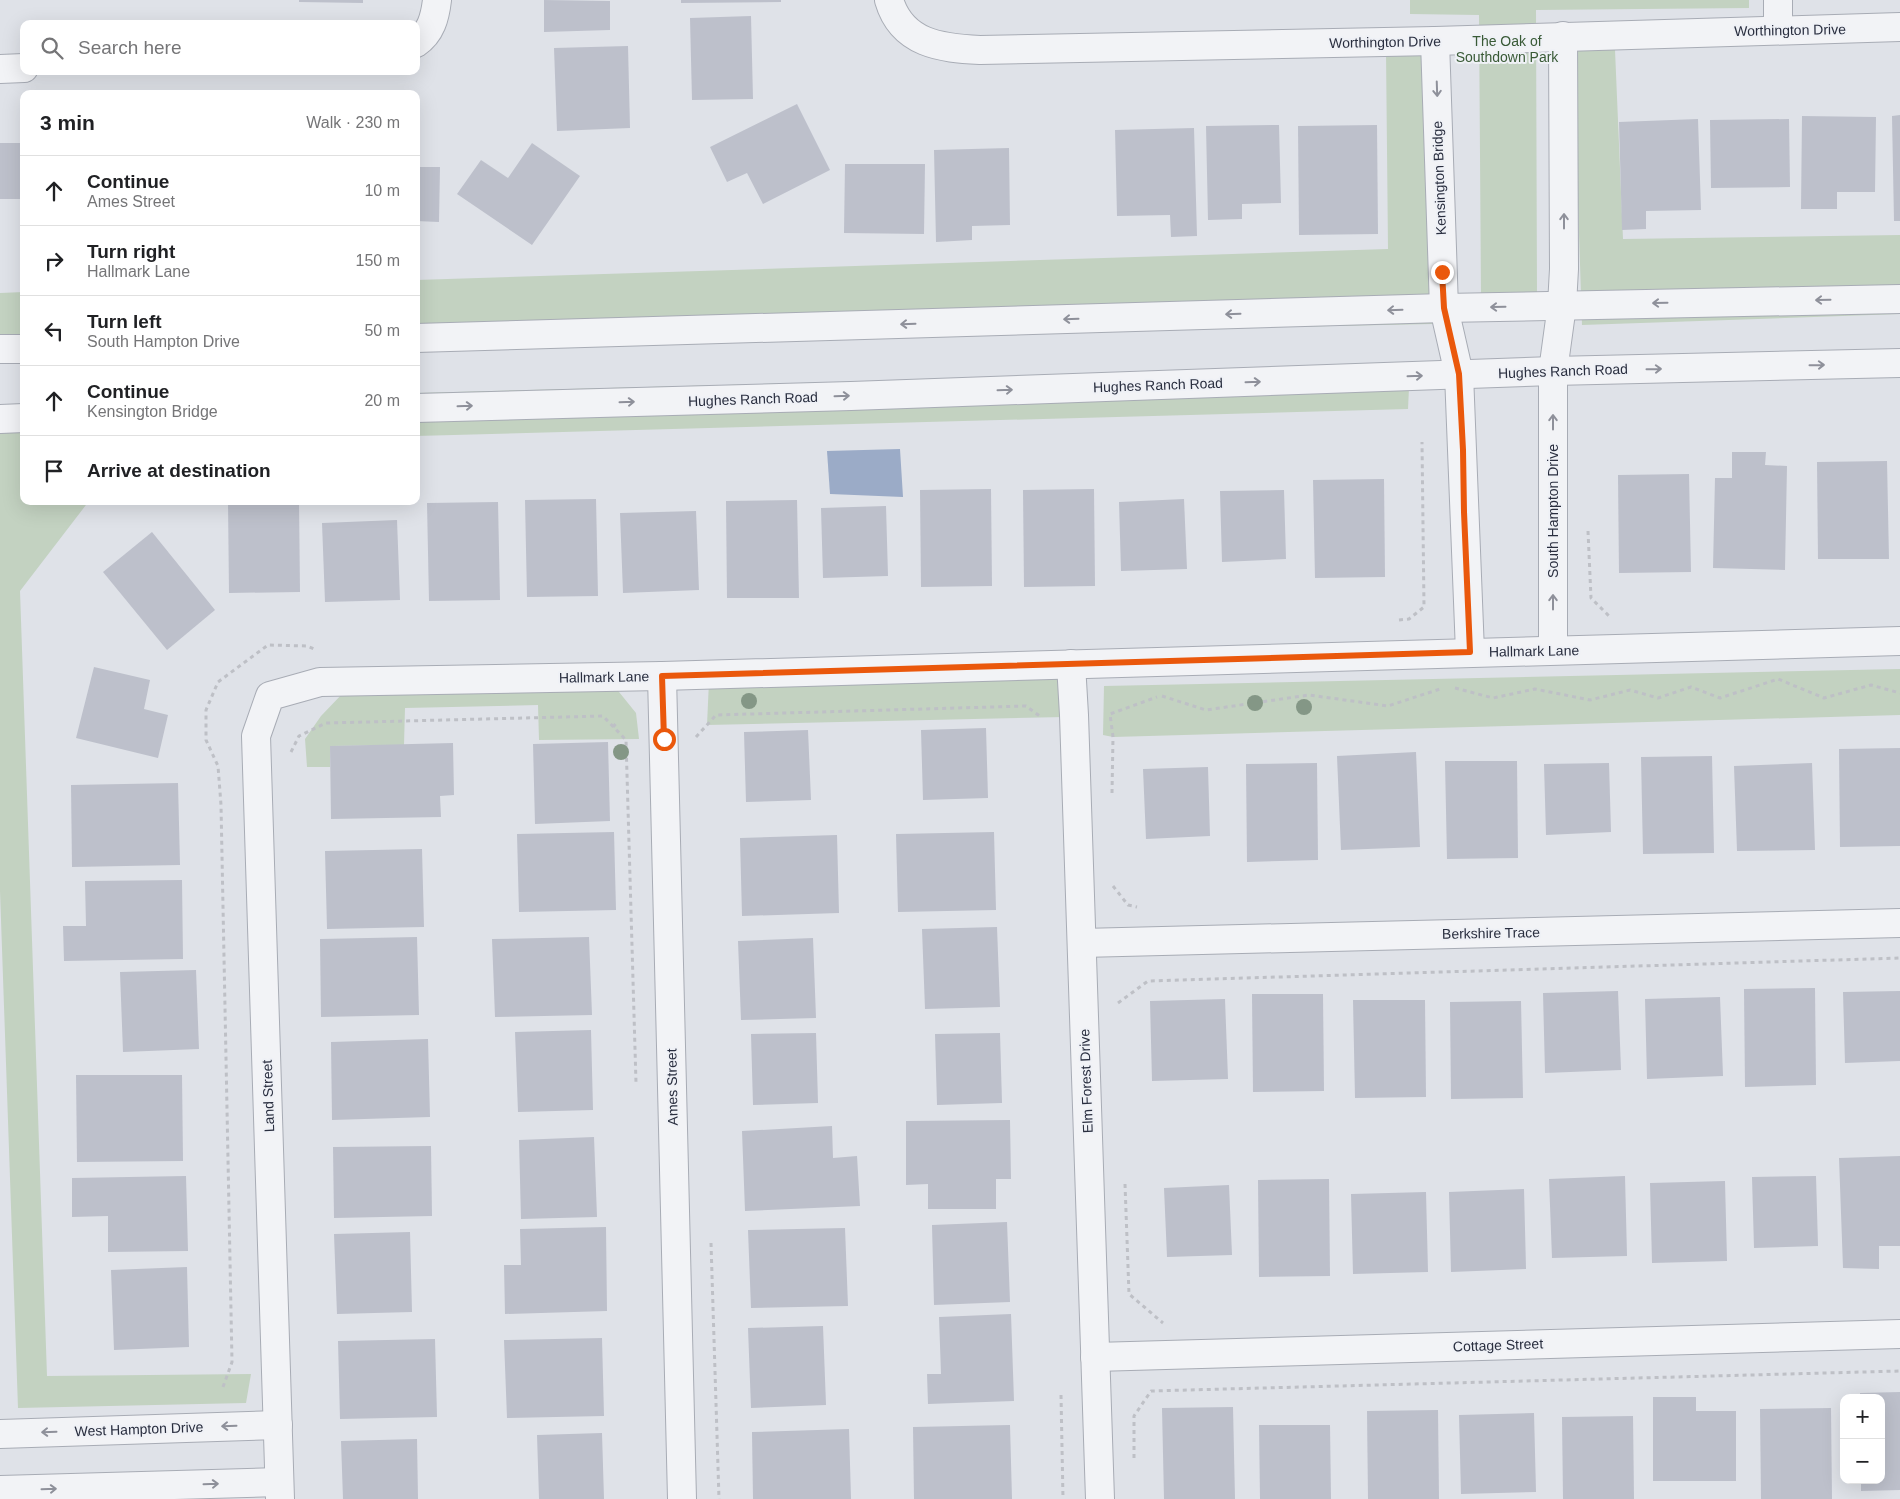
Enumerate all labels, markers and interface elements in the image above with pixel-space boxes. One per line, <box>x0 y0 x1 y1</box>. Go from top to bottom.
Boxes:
search box <box>20 20 420 75</box>
street label: Worthington Drive <box>1734 21 1846 39</box>
street label: Worthington Drive <box>1329 33 1441 51</box>
park label: The Oak of Southdown Park <box>1456 33 1559 65</box>
icon: search <box>38 34 66 62</box>
text: Search here <box>78 37 182 58</box>
one-way arrow <box>1432 81 1441 97</box>
text: 3 min <box>40 111 95 134</box>
text: Walk · 230 m <box>306 114 400 131</box>
street label: Kensington Bridge <box>1429 120 1449 235</box>
text: Continue <box>87 171 169 192</box>
icon: ahead <box>40 177 68 205</box>
text: 10 m <box>364 182 400 199</box>
text: Ames Street <box>87 193 175 210</box>
one-way arrow <box>1559 213 1569 229</box>
text: Turn right <box>87 241 175 262</box>
icon: right <box>40 247 68 275</box>
text: 150 m <box>356 252 400 269</box>
route end <box>1431 261 1454 284</box>
text: Hallmark Lane <box>87 263 190 280</box>
one-way arrow <box>1815 295 1832 305</box>
one-way arrow <box>1653 299 1669 308</box>
one-way arrow <box>1490 302 1506 312</box>
one-way arrow <box>1388 305 1404 314</box>
one-way arrow <box>1225 310 1241 319</box>
text: Turn left <box>87 311 162 332</box>
one-way arrow <box>1063 314 1079 324</box>
icon: left <box>40 317 68 345</box>
one-way arrow <box>900 319 916 328</box>
text: 50 m <box>364 322 400 339</box>
text: South Hampton Drive <box>87 333 240 350</box>
one-way arrow <box>1808 360 1825 370</box>
street label: Hughes Ranch Road <box>1498 361 1628 381</box>
one-way arrow <box>1646 364 1662 373</box>
one-way arrow <box>1407 371 1423 381</box>
street label: Hughes Ranch Road <box>1093 375 1223 395</box>
one-way arrow <box>1245 377 1261 386</box>
text: Continue <box>87 381 169 402</box>
one-way arrow <box>996 386 1012 395</box>
icon: ahead <box>40 387 68 415</box>
street label: Hughes Ranch Road <box>688 389 818 409</box>
one-way arrow <box>834 391 850 401</box>
text: 20 m <box>364 392 400 409</box>
one-way arrow <box>619 397 635 407</box>
one-way arrow <box>457 402 473 411</box>
text: Kensington Bridge <box>87 403 218 420</box>
one-way arrow <box>1548 414 1558 430</box>
street label: South Hampton Drive <box>1545 444 1561 578</box>
icon: arrive <box>40 457 68 485</box>
text: Arrive at destination <box>87 460 271 481</box>
one-way arrow <box>1548 594 1558 610</box>
street label: Hallmark Lane <box>1489 642 1579 660</box>
street label: Hallmark Lane <box>559 668 649 686</box>
route start <box>653 728 676 751</box>
street label: Berkshire Trace <box>1442 924 1540 942</box>
street label: Elm Forest Drive <box>1076 1028 1096 1133</box>
street label: Ames Street <box>663 1048 681 1126</box>
street label: Land Street <box>259 1059 277 1132</box>
street label: Cottage Street <box>1453 1335 1543 1355</box>
map controls <box>1840 1394 1885 1484</box>
button: + <box>1840 1394 1885 1439</box>
street label: West Hampton Drive <box>74 1419 204 1439</box>
one-way arrow <box>221 1422 237 1431</box>
one-way arrow <box>41 1428 57 1437</box>
button: − <box>1840 1439 1885 1484</box>
one-way arrow <box>202 1479 219 1489</box>
one-way arrow <box>40 1484 56 1494</box>

